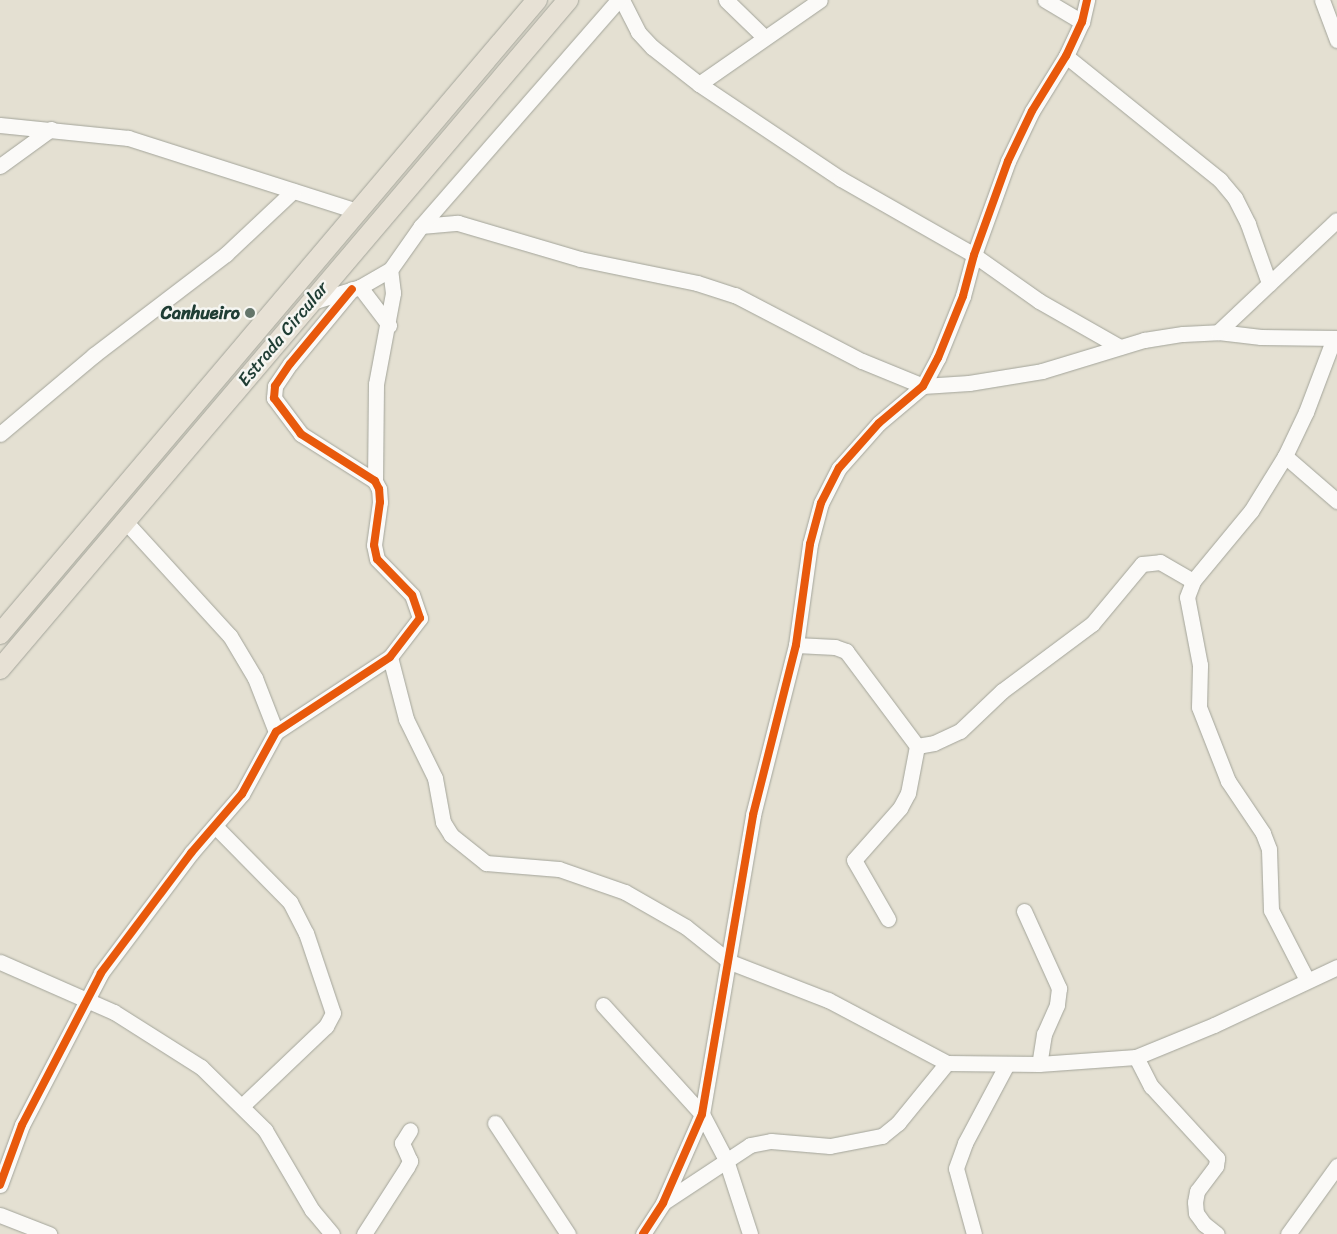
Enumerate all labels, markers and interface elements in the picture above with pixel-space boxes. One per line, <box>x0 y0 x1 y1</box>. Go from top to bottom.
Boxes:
street label: Estrada Circular <box>233 277 333 391</box>
place label: Canhueiro <box>161 302 240 324</box>
marker: Canhueiro <box>244 307 256 319</box>

